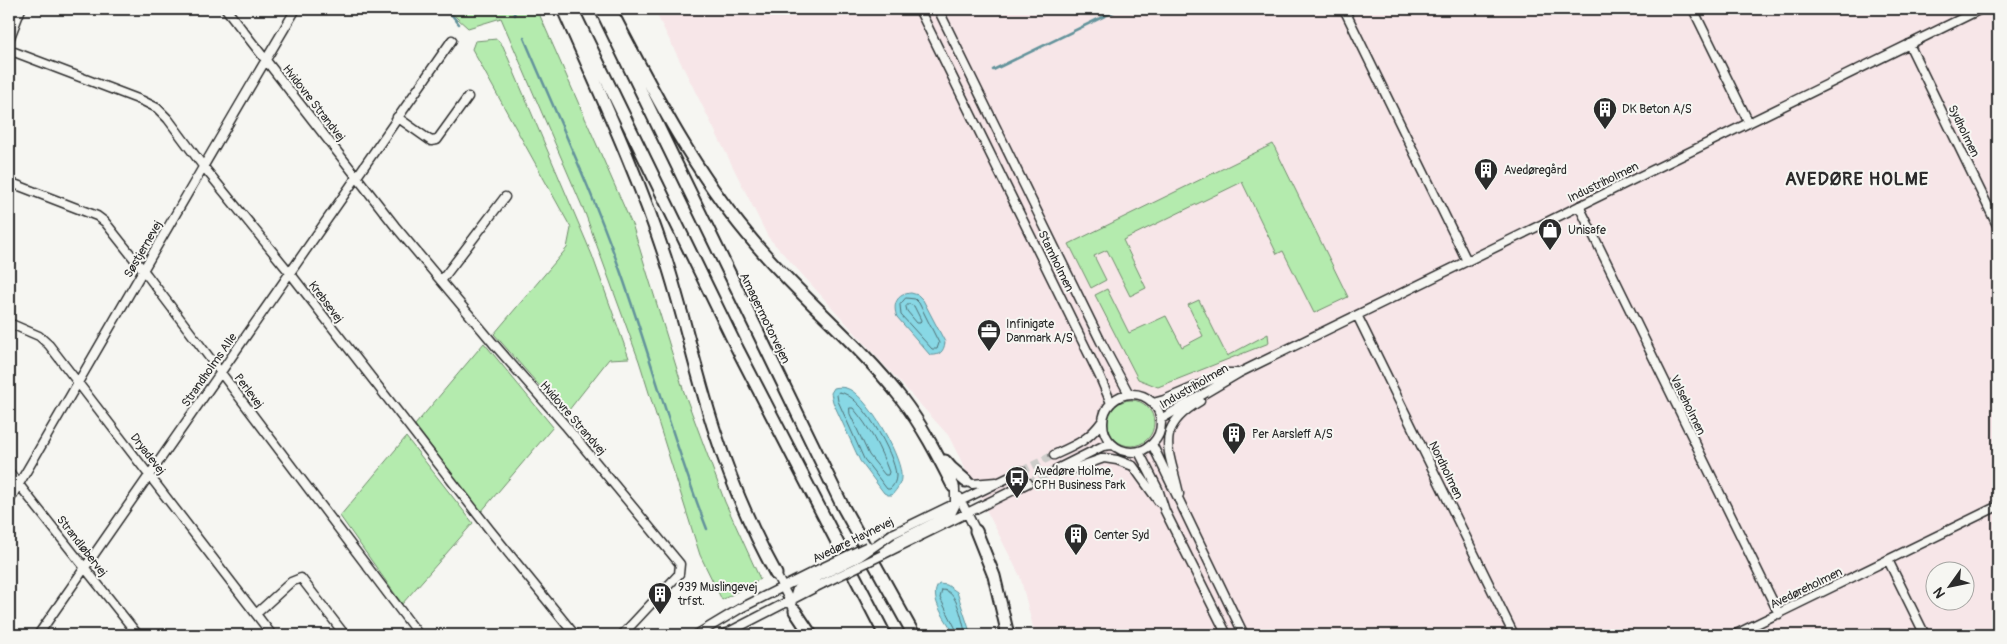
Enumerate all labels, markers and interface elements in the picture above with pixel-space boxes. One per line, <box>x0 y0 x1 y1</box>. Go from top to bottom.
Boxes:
street label: Hvidovre Strandvej <box>279 62 348 145</box>
building icon: DK Beton A/S <box>1592 96 1618 130</box>
place label: DK Beton A/S <box>1622 102 1692 117</box>
street label: Sydholmen <box>1945 103 1983 160</box>
building icon: Avedøregård <box>1473 157 1499 191</box>
street label: Industriholmen <box>1565 159 1641 206</box>
place label: Avedøregård <box>1504 163 1567 178</box>
district label: AVEDØRE HOLME <box>1785 168 1929 191</box>
shop icon: Unisafe <box>1537 217 1563 251</box>
street label: Søstjernevej <box>121 218 166 280</box>
place label: Unisafe <box>1568 223 1606 238</box>
street label: Stamholmen <box>1034 228 1077 294</box>
street label: Amagermotorvejen <box>736 270 793 366</box>
street label: Krebsevej <box>305 278 346 326</box>
place label: Infinigate Danmark A/S <box>1006 317 1073 346</box>
office icon: Infinigate Danmark A/S <box>976 318 1002 352</box>
street label: Strandholms Alle <box>178 330 240 410</box>
street label: Industriholmen <box>1157 361 1231 412</box>
street label: Perlevej <box>231 371 267 412</box>
street label: Valseholmen <box>1667 373 1709 438</box>
street label: Hvidovre Strandvej <box>536 378 609 459</box>
building icon: Per Aarsleff A/S <box>1221 421 1247 455</box>
place label: Per Aarsleff A/S <box>1252 427 1333 442</box>
street label: Dryadevej <box>127 431 169 478</box>
street label: Nordholmen <box>1425 439 1466 502</box>
place label: Avedøre Holme, CPH Business Park <box>1034 464 1126 493</box>
bus stop icon: Avedøre Holme, CPH Business Park <box>1004 465 1030 499</box>
street label: Strandløbervej <box>53 513 110 580</box>
street label: Avedøre Havnevej <box>810 514 897 567</box>
building icon: Center Syd <box>1063 522 1089 556</box>
place label: Center Syd <box>1094 528 1150 543</box>
north arrow <box>1924 562 1974 612</box>
street label: Avedøreholmen <box>1768 564 1845 612</box>
place label: 939 Muslingevej trfst. <box>677 580 758 609</box>
building icon: 939 Muslingevej trfst. <box>647 581 673 615</box>
text: N <box>1930 584 1949 601</box>

